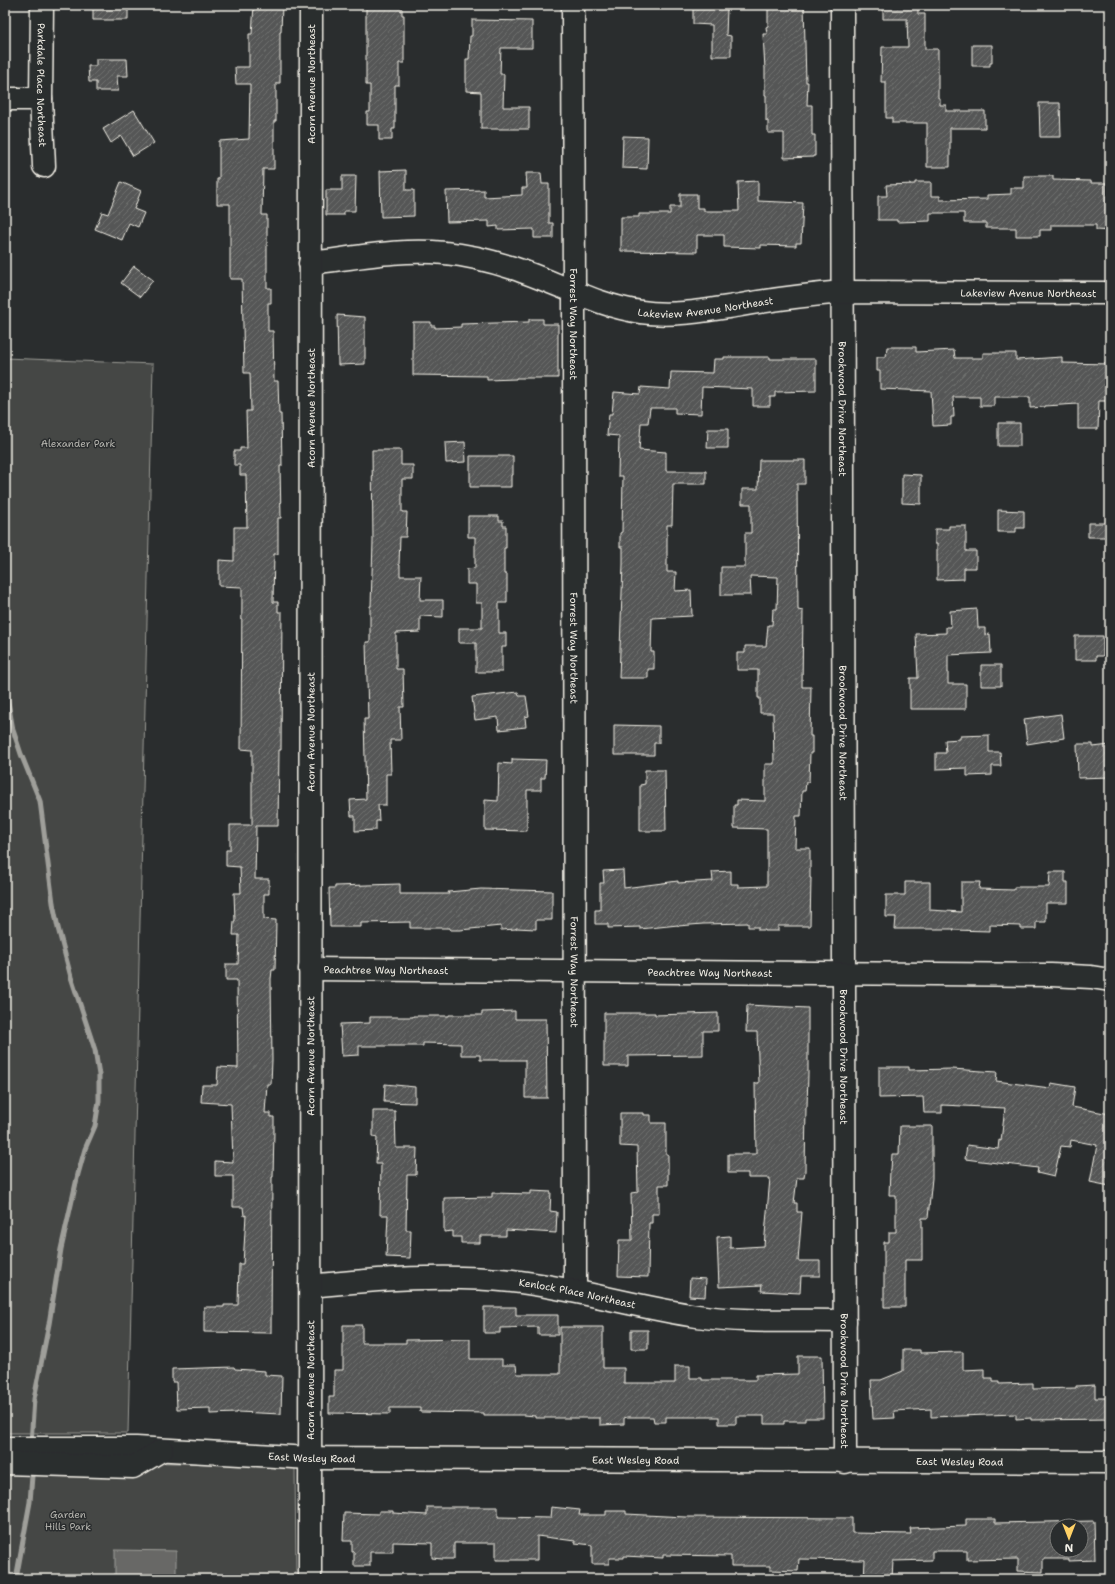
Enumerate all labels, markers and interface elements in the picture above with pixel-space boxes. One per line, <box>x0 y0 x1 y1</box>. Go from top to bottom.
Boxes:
street label: Parkdale Place Northeast <box>34 23 49 147</box>
street label: Acorn Avenue Northeast <box>305 24 318 144</box>
street label: Forrest Way Northeast <box>567 268 580 380</box>
street label: Lakeview Avenue Northeast <box>960 286 1096 300</box>
street label: Lakeview Avenue Northeast <box>637 294 774 321</box>
street label: Brookwood Drive Northeast <box>836 341 849 477</box>
street label: Acorn Avenue Northeast <box>305 348 318 468</box>
park label: Alexander Park <box>41 437 116 450</box>
street label: Forrest Way Northeast <box>567 592 580 704</box>
street label: Brookwood Drive Northeast <box>836 665 850 801</box>
street label: Acorn Avenue Northeast <box>305 672 318 792</box>
street label: Forrest Way Northeast <box>568 916 581 1028</box>
street label: Peachtree Way Northeast <box>324 963 448 977</box>
street label: Peachtree Way Northeast <box>648 966 772 980</box>
street label: Brookwood Drive Northeast <box>837 989 850 1125</box>
street label: Acorn Avenue Northeast <box>304 996 317 1116</box>
street label: Kenlock Place Northeast <box>518 1276 637 1311</box>
street label: Brookwood Drive Northeast <box>838 1313 851 1449</box>
street label: Acorn Avenue Northeast <box>304 1320 317 1440</box>
street label: East Wesley Road <box>268 1450 356 1465</box>
street label: East Wesley Road <box>592 1453 680 1467</box>
street label: East Wesley Road <box>916 1455 1004 1468</box>
park label: Garden Hills Park <box>45 1508 91 1533</box>
north arrow <box>1049 1518 1089 1558</box>
text: N <box>1064 1540 1073 1555</box>

